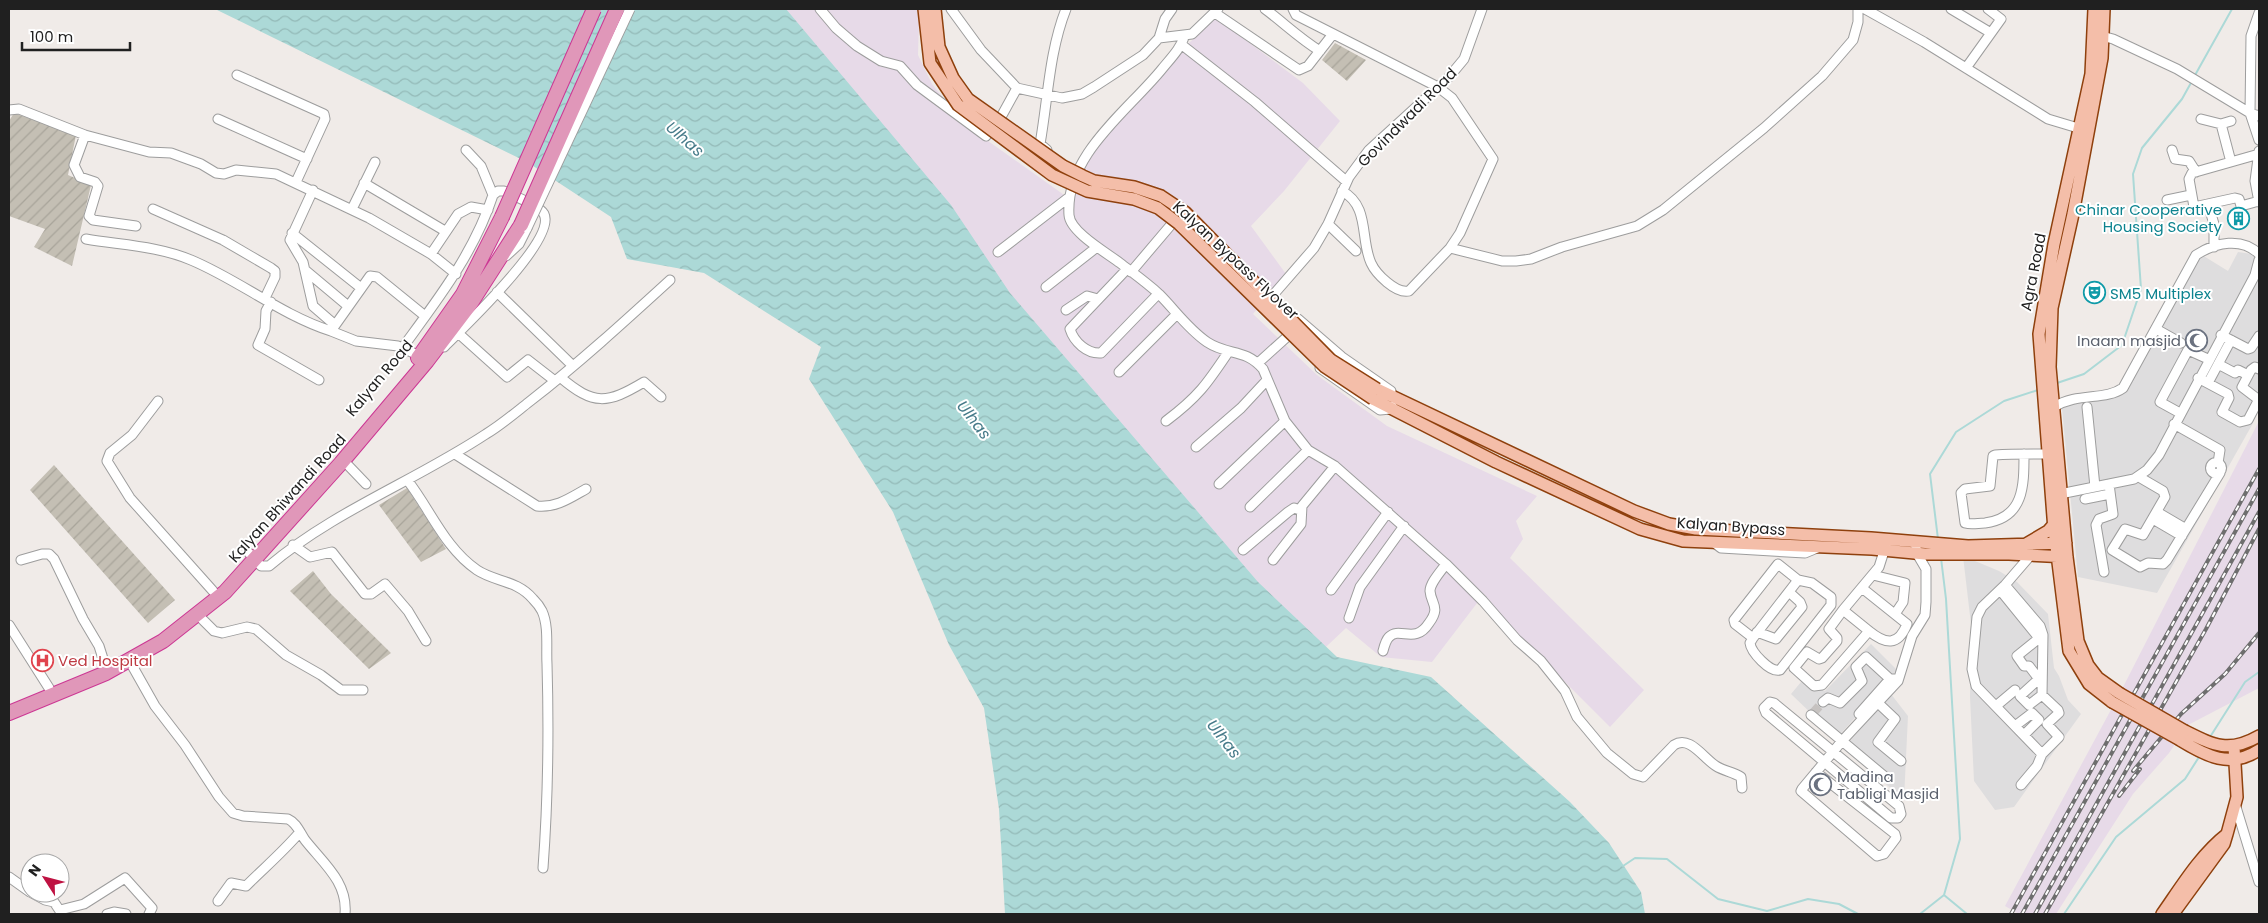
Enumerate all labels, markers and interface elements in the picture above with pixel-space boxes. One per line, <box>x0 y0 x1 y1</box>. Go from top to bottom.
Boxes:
scale bar <box>22 20 130 52</box>
text: 100 m <box>30 26 73 47</box>
street label: Govindwadi Road <box>1353 63 1461 171</box>
water label: Ulhas <box>661 116 709 162</box>
street label: Kalyan Bypass Flyover <box>1168 196 1304 324</box>
place label: Chinar Cooperative Housing Society <box>2075 199 2223 237</box>
building icon: Chinar Cooperative Housing Society <box>2226 206 2250 230</box>
street label: Agra Road <box>2015 231 2051 313</box>
theatre icon: SM5 Multiplex <box>2082 281 2106 305</box>
place label: SM5 Multiplex <box>2110 283 2211 304</box>
mosque icon: Inaam masjid <box>2185 328 2209 352</box>
place label: Inaam masjid <box>2077 330 2181 351</box>
street label: Kalyan Road <box>341 335 417 421</box>
water label: Ulhas <box>951 396 997 444</box>
street label: Kalyan Bhiwandi Road <box>224 429 350 567</box>
street label: Kalyan Bypass <box>1676 512 1786 540</box>
hospital icon: Ved Hospital <box>30 648 54 672</box>
place label: Ved Hospital <box>58 650 153 671</box>
water label: Ulhas <box>1201 715 1247 763</box>
place label: Madina Tabligi Masjid <box>1837 766 1939 804</box>
mosque icon: Madina Tabligi Masjid <box>1809 773 1833 797</box>
north arrow <box>20 853 70 903</box>
text: N <box>23 860 46 880</box>

